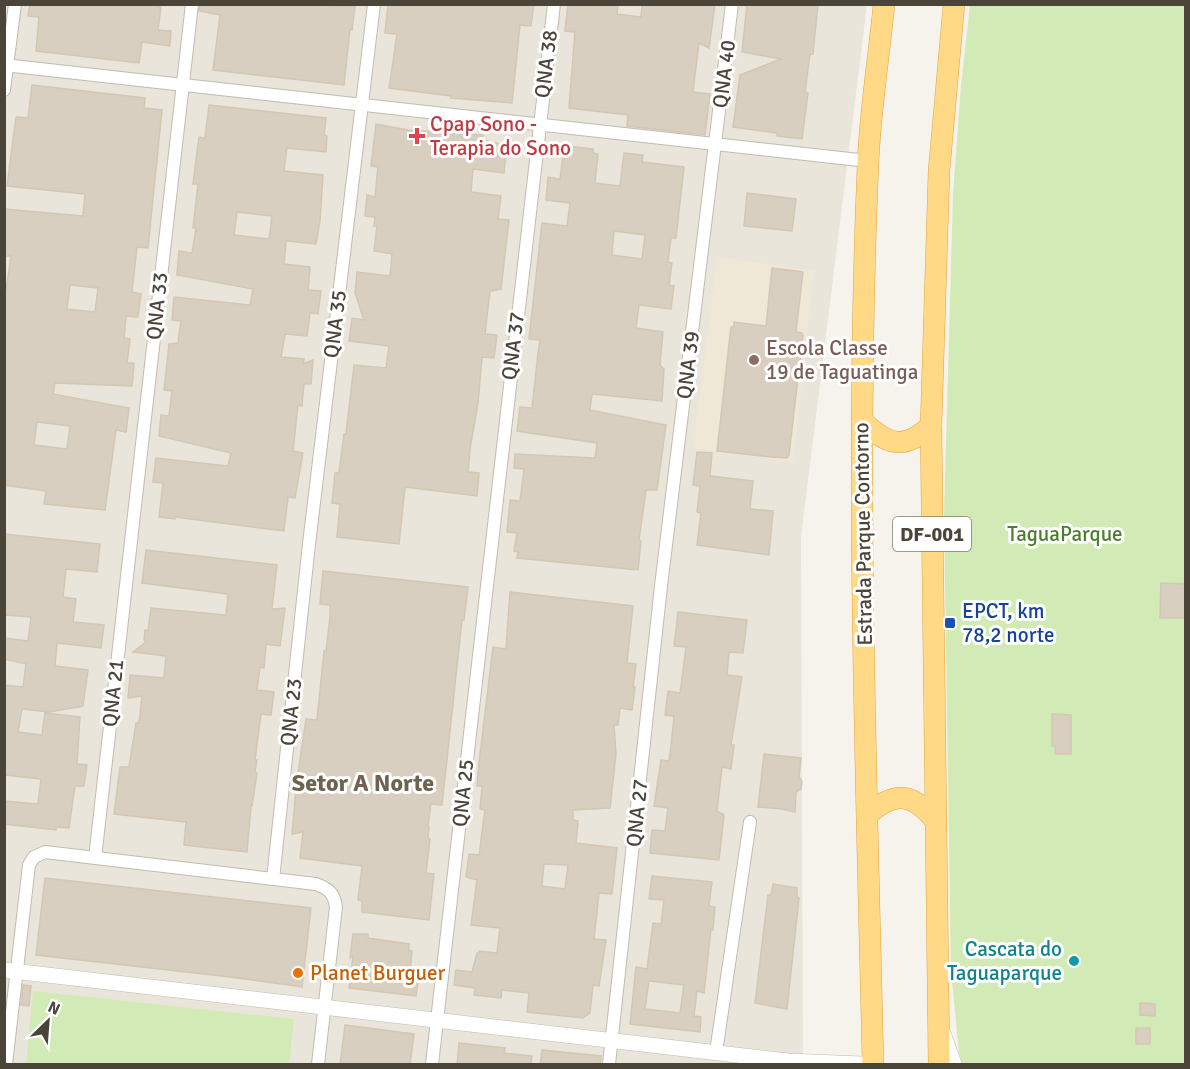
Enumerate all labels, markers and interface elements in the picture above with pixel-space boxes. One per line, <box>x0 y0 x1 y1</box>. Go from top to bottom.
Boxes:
street label: QNA 38 <box>529 29 563 99</box>
street label: QNA 40 <box>707 39 741 109</box>
place label: Cpap Sono - Terapia do Sono <box>430 111 571 161</box>
marker: Cpap Sono - Terapia do Sono <box>408 127 426 145</box>
street label: QNA 33 <box>141 271 173 341</box>
street label: QNA 35 <box>318 289 352 359</box>
street label: QNA 37 <box>496 311 530 381</box>
street label: QNA 39 <box>671 330 705 400</box>
place label: Escola Classe 19 de Taguatinga <box>766 335 918 385</box>
marker: Escola Classe 19 de Taguatinga <box>747 353 761 367</box>
street label: Estrada Parque Contorno <box>848 422 878 646</box>
road number: DF-001 <box>893 517 971 551</box>
park label: TaguaParque <box>1007 521 1123 547</box>
place label: EPCT, km 78,2 norte <box>962 598 1055 648</box>
marker: EPCT, km 78,2 norte <box>943 616 957 630</box>
street label: QNA 21 <box>97 658 129 728</box>
street label: QNA 23 <box>275 677 307 747</box>
street label: QNA 25 <box>447 758 479 828</box>
district label: Setor A Norte <box>292 768 434 798</box>
street label: QNA 27 <box>621 778 653 848</box>
place label: Cascata do Taguaparque <box>947 936 1062 986</box>
marker: Cascata do Taguaparque <box>1067 954 1081 968</box>
place label: Planet Burguer <box>310 960 445 986</box>
marker: Planet Burguer <box>291 966 305 980</box>
north arrow <box>18 991 78 1051</box>
text: N <box>45 997 63 1020</box>

